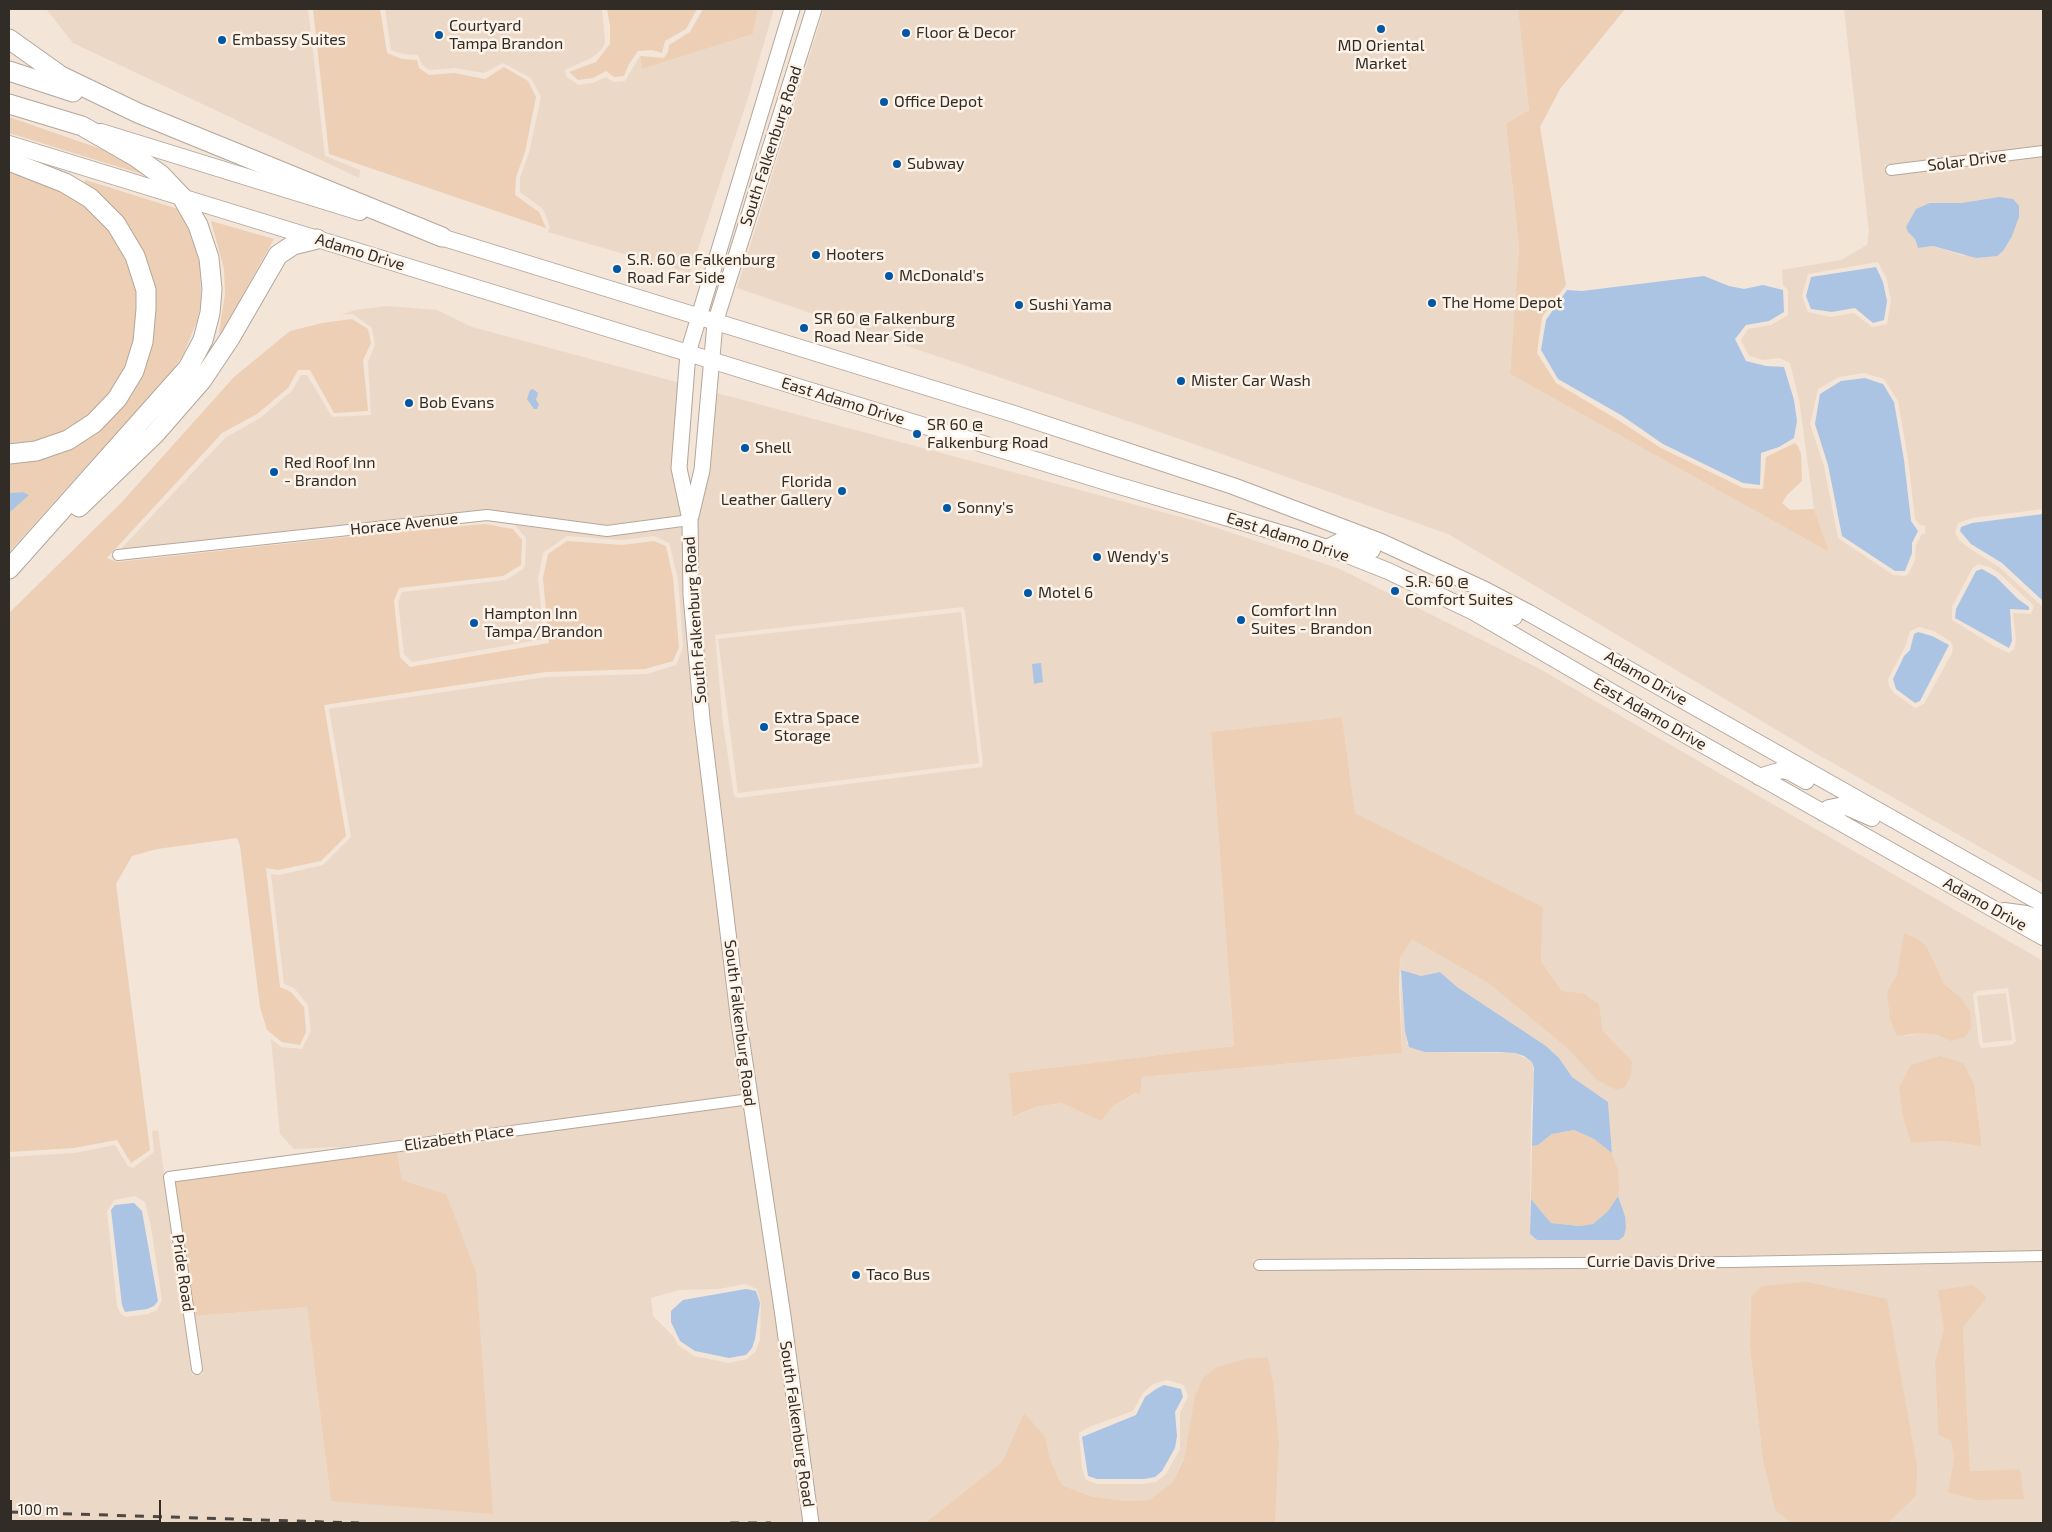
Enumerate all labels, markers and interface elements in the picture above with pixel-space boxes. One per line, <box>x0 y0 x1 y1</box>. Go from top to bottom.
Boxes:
place label: Courtyard Tampa Brandon <box>449 16 563 54</box>
place label: Floor & Decor <box>916 23 1016 43</box>
marker: MD Oriental Market <box>1375 23 1387 35</box>
marker: Floor & Decor <box>900 27 912 39</box>
marker: Courtyard Tampa Brandon <box>433 29 445 41</box>
place label: Embassy Suites <box>232 30 346 50</box>
marker: Embassy Suites <box>216 34 228 46</box>
place label: MD Oriental Market <box>1338 36 1424 74</box>
street label: South Falkenburg Road <box>736 63 806 229</box>
place label: Office Depot <box>894 92 983 112</box>
marker: Office Depot <box>878 96 890 108</box>
street label: Solar Drive <box>1926 147 2008 175</box>
place label: Subway <box>907 154 965 174</box>
marker: Subway <box>891 158 903 170</box>
street label: Adamo Drive <box>313 229 407 275</box>
place label: Hooters <box>826 245 884 265</box>
marker: Hooters <box>810 249 822 261</box>
place label: S.R. 60 @ Falkenburg Road Far Side <box>627 250 775 288</box>
marker: S.R. 60 @ Falkenburg Road Far Side <box>611 263 623 275</box>
place label: McDonald's <box>899 266 984 286</box>
marker: McDonald's <box>883 270 895 282</box>
place label: The Home Depot <box>1442 293 1562 313</box>
place label: Sushi Yama <box>1029 295 1112 315</box>
marker: The Home Depot <box>1426 297 1438 309</box>
marker: Sushi Yama <box>1013 299 1025 311</box>
place label: SR 60 @ Falkenburg Road Near Side <box>814 309 955 347</box>
marker: SR 60 @ Falkenburg Road Near Side <box>798 322 810 334</box>
place label: Mister Car Wash <box>1191 371 1311 391</box>
street label: East Adamo Drive <box>779 373 907 429</box>
marker: Mister Car Wash <box>1175 375 1187 387</box>
place label: Bob Evans <box>419 393 494 413</box>
marker: Bob Evans <box>403 397 415 409</box>
place label: SR 60 @ Falkenburg Road <box>927 415 1049 453</box>
marker: SR 60 @ Falkenburg Road <box>911 428 923 440</box>
place label: Shell <box>755 438 791 458</box>
marker: Shell <box>739 442 751 454</box>
place label: Red Roof Inn - Brandon <box>284 453 376 491</box>
marker: Red Roof Inn - Brandon <box>268 466 280 478</box>
place label: Florida Leather Gallery <box>721 472 832 510</box>
marker: Florida Leather Gallery <box>836 485 848 497</box>
place label: Sonny's <box>957 498 1014 518</box>
marker: Sonny's <box>941 502 953 514</box>
street label: East Adamo Drive <box>1224 508 1352 566</box>
street label: Horace Avenue <box>349 509 459 539</box>
street label: South Falkenburg Road <box>680 536 710 704</box>
place label: Wendy's <box>1107 547 1169 567</box>
marker: Wendy's <box>1091 551 1103 563</box>
place label: S.R. 60 @ Comfort Suites <box>1405 572 1513 610</box>
place label: Motel 6 <box>1038 583 1093 603</box>
marker: S.R. 60 @ Comfort Suites <box>1389 585 1401 597</box>
marker: Motel 6 <box>1022 587 1034 599</box>
place label: Comfort Inn Suites - Brandon <box>1251 601 1372 639</box>
place label: Hampton Inn Tampa/Brandon <box>484 604 603 642</box>
marker: Comfort Inn Suites - Brandon <box>1235 614 1247 626</box>
marker: Hampton Inn Tampa/Brandon <box>468 617 480 629</box>
street label: Adamo Drive <box>1601 647 1691 709</box>
street label: East Adamo Drive <box>1590 674 1710 754</box>
place label: Extra Space Storage <box>774 708 860 746</box>
marker: Extra Space Storage <box>758 721 770 733</box>
street label: Adamo Drive <box>1940 873 2030 935</box>
street label: South Falkenburg Road <box>720 939 760 1107</box>
street label: Elizabeth Place <box>403 1121 515 1155</box>
street label: Pride Road <box>168 1233 198 1313</box>
street label: Currie Davis Drive <box>1587 1252 1715 1272</box>
place label: Taco Bus <box>866 1265 930 1285</box>
marker: Taco Bus <box>850 1269 862 1281</box>
street label: South Falkenburg Road <box>776 1340 818 1508</box>
scale bar <box>12 1490 164 1522</box>
text: 100 m <box>18 1500 59 1518</box>

